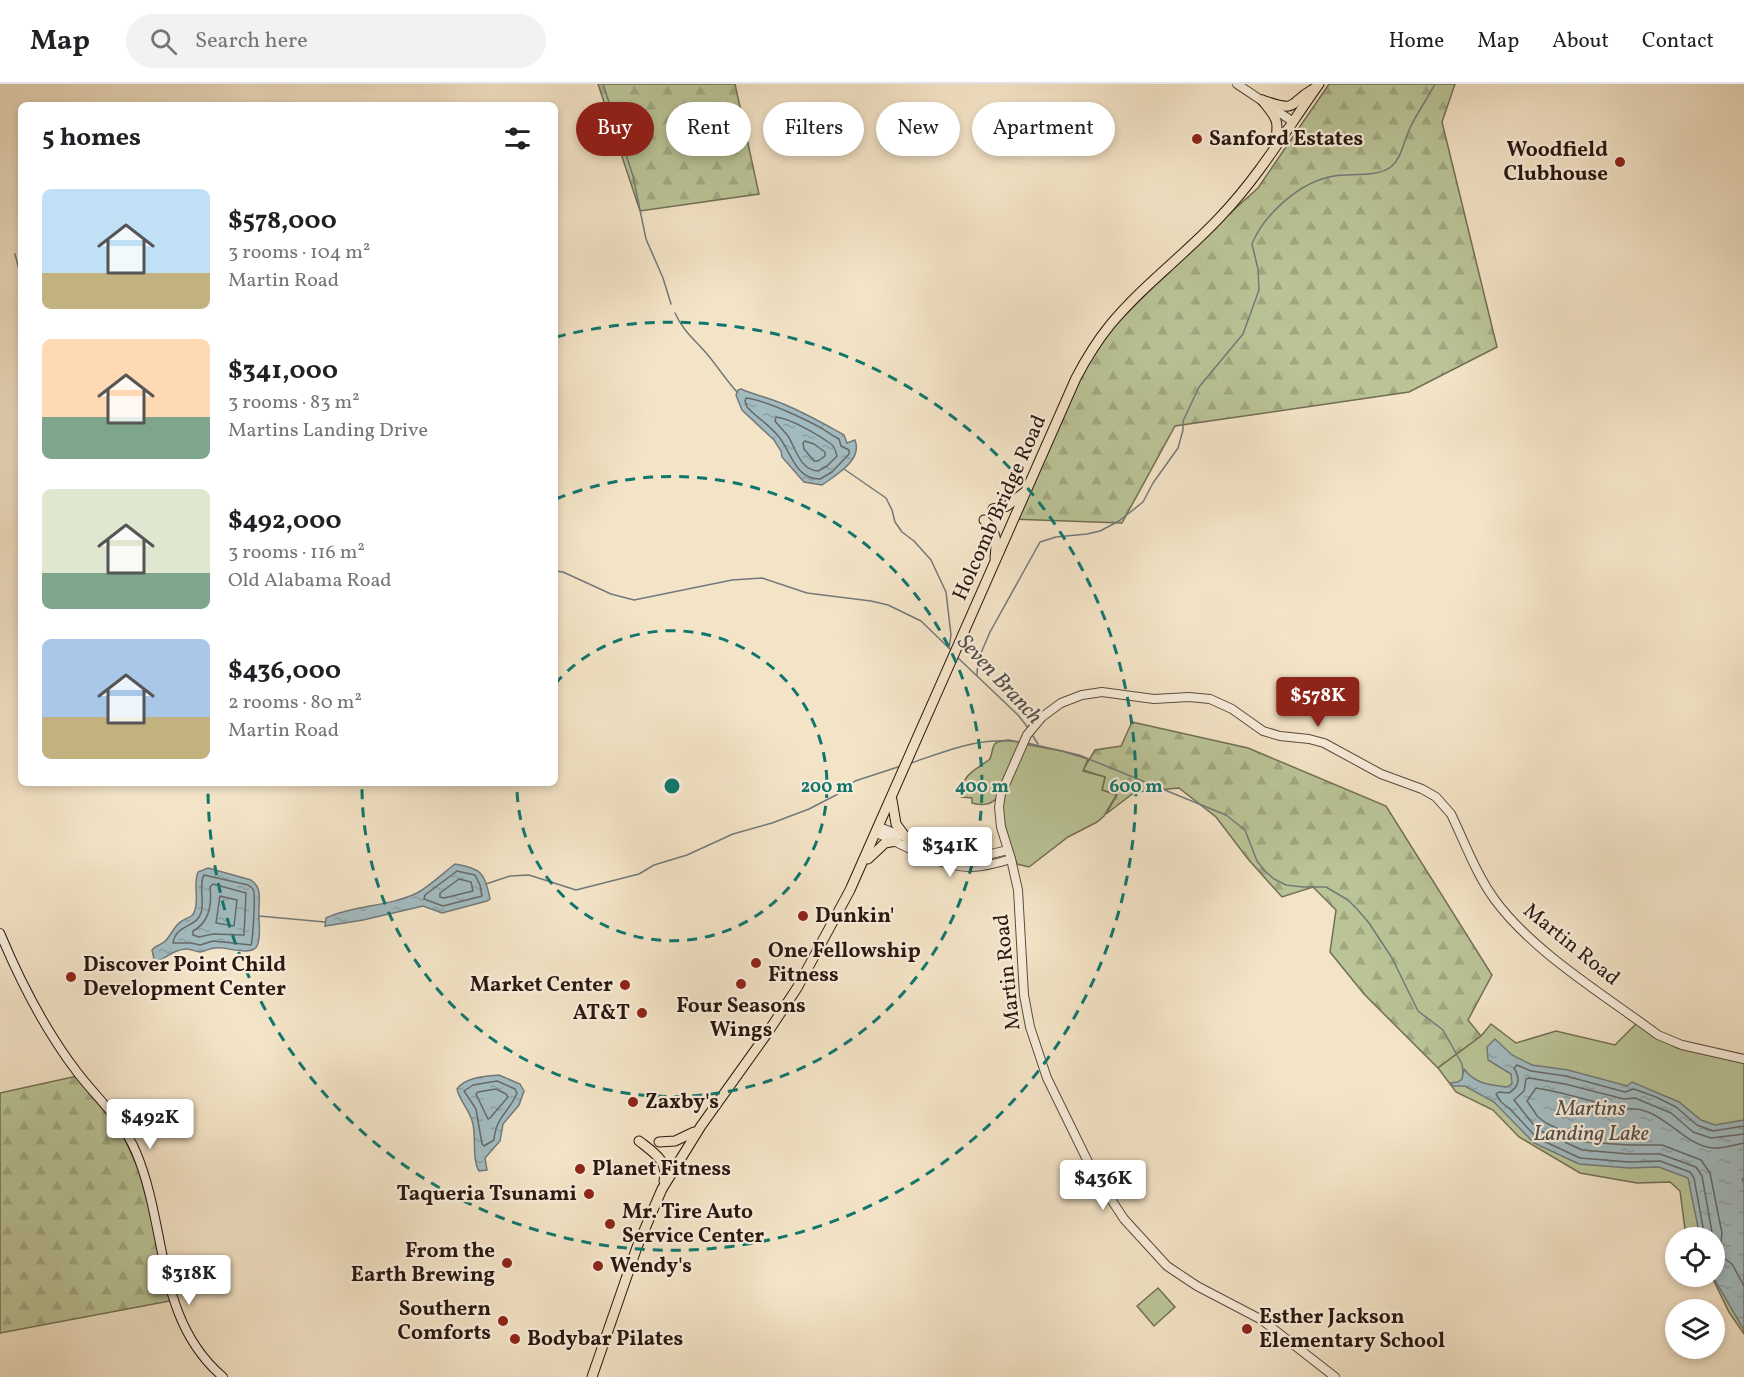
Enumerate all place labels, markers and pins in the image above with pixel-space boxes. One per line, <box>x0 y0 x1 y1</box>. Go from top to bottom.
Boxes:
place label: Sanford Estates <box>1209 125 1363 154</box>
marker: Sanford Estates <box>1190 132 1204 146</box>
place label: Woodfield Clubhouse <box>1503 136 1608 189</box>
marker: Woodfield Clubhouse <box>1613 155 1627 169</box>
pin: $578K <box>1276 677 1360 728</box>
centre of rings <box>662 776 682 796</box>
pin: $341K <box>908 827 992 878</box>
place label: Dunkin' <box>815 902 894 931</box>
marker: Dunkin' <box>796 909 810 923</box>
place label: One Fellowship Fitness <box>768 937 921 990</box>
place label: Discover Point Child Development Center <box>83 951 286 1004</box>
marker: One Fellowship Fitness <box>749 956 763 970</box>
marker: Discover Point Child Development Center <box>64 970 78 984</box>
place label: Market Center <box>470 971 613 1000</box>
marker: Four Seasons Wings <box>734 977 748 991</box>
marker: Market Center <box>618 978 632 992</box>
place label: Four Seasons Wings <box>676 992 806 1045</box>
place label: AT&T <box>573 999 630 1028</box>
marker: AT&T <box>635 1006 649 1020</box>
place label: Zaxby's <box>645 1088 719 1117</box>
marker: Zaxby's <box>626 1095 640 1109</box>
pin: $492K <box>108 1099 192 1150</box>
place label: Planet Fitness <box>592 1155 731 1184</box>
pin: $436K <box>1061 1160 1145 1211</box>
marker: Planet Fitness <box>573 1162 587 1176</box>
place label: Taqueria Tsunami <box>396 1180 577 1209</box>
marker: Taqueria Tsunami <box>582 1187 596 1201</box>
place label: Mr. Tire Auto Service Center <box>622 1198 764 1251</box>
marker: Mr. Tire Auto Service Center <box>603 1217 617 1231</box>
place label: From the Earth Brewing <box>351 1237 495 1290</box>
place label: Wendy's <box>610 1252 692 1281</box>
pin: $318K <box>147 1255 231 1306</box>
marker: From the Earth Brewing <box>500 1256 514 1270</box>
marker: Wendy's <box>591 1259 605 1273</box>
place label: Southern Comforts <box>398 1295 491 1348</box>
place label: Esther Jackson Elementary School <box>1259 1303 1445 1356</box>
marker: Southern Comforts <box>496 1314 510 1328</box>
marker: Esther Jackson Elementary School <box>1240 1322 1254 1336</box>
place label: Bodybar Pilates <box>527 1325 683 1354</box>
marker: Bodybar Pilates <box>508 1332 522 1346</box>

